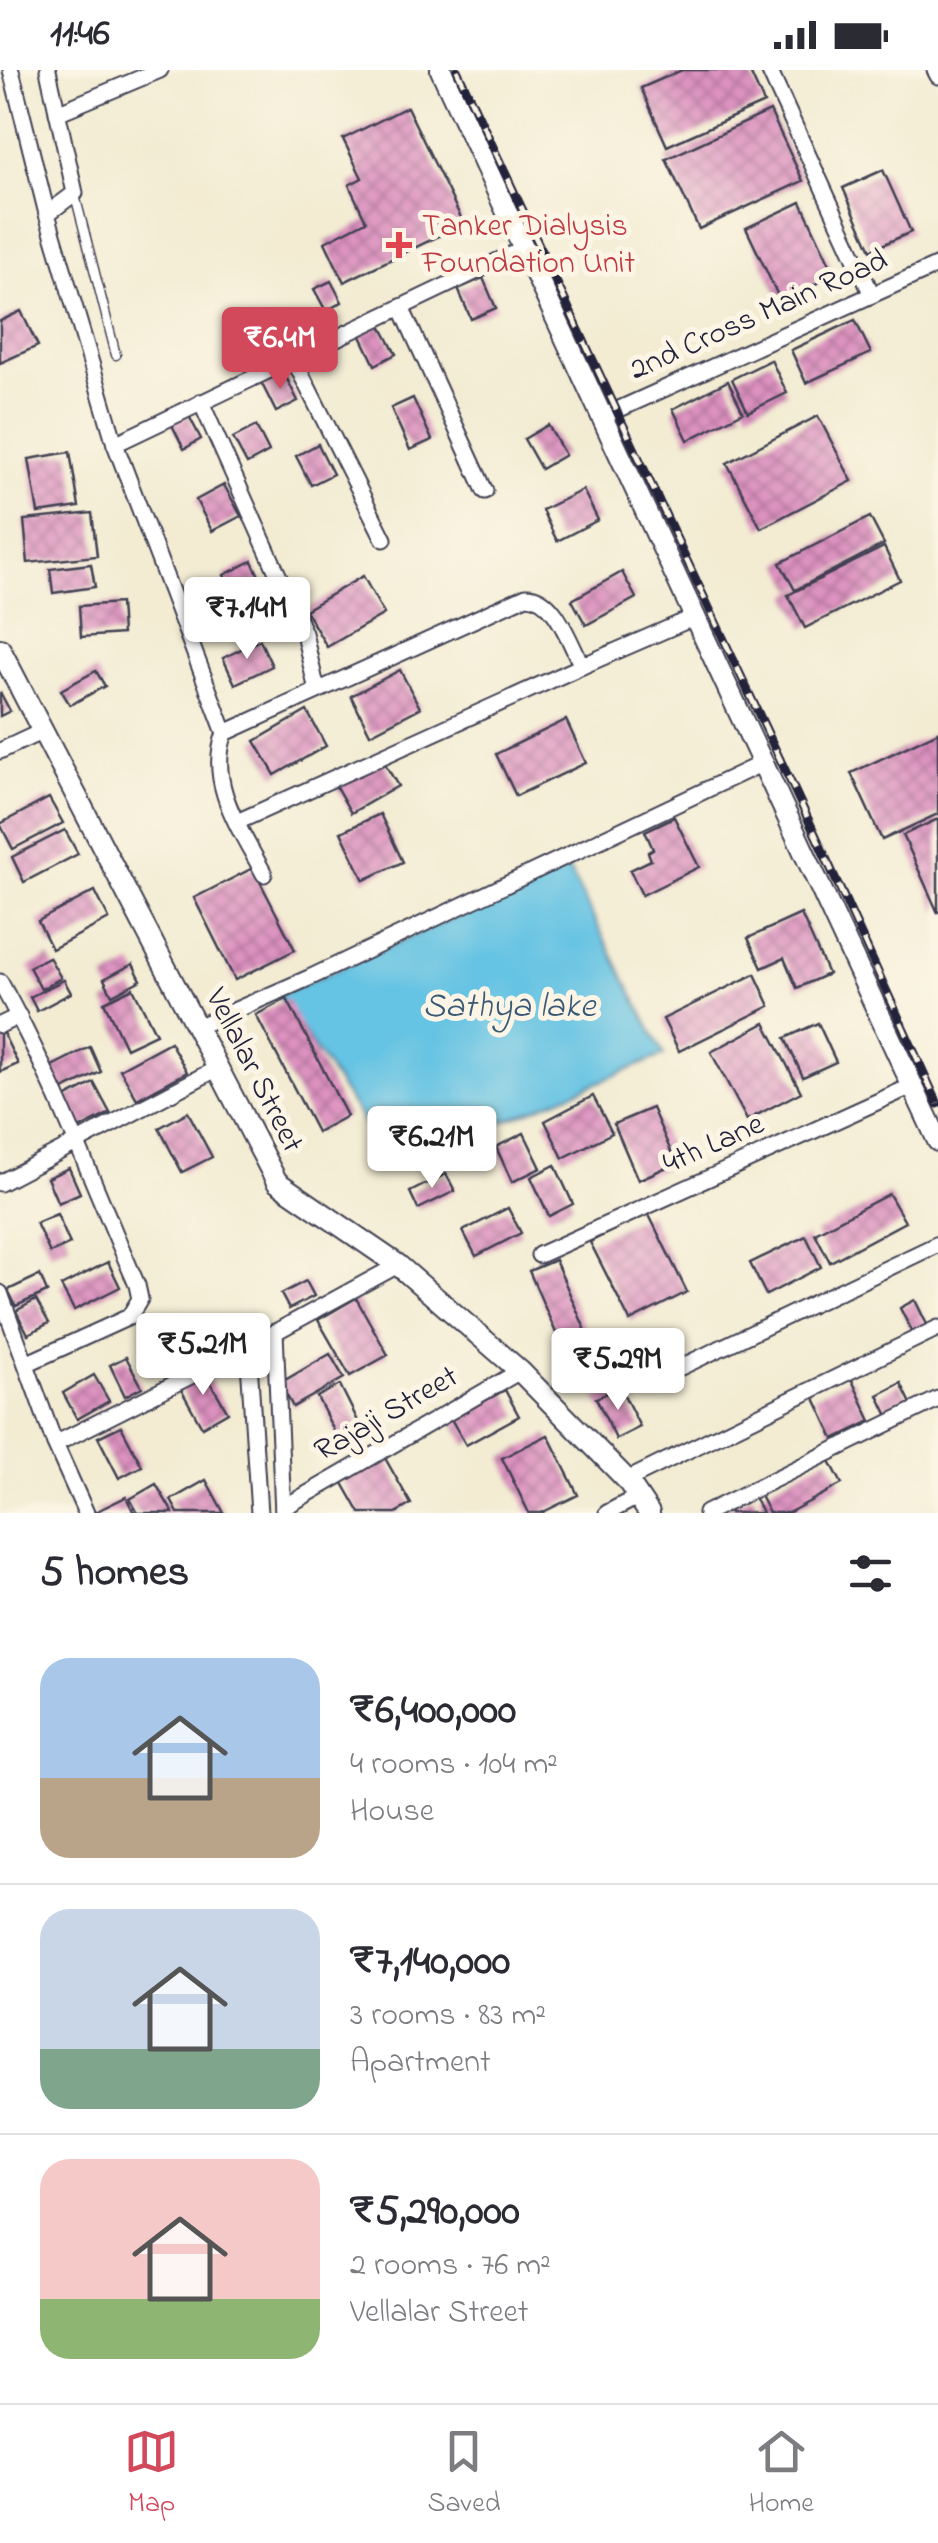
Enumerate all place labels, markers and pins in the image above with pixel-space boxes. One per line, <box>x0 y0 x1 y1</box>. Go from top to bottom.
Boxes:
place label: Tanker Dialysis Foundation Unit <box>421 204 635 288</box>
marker: Tanker Dialysis Foundation Unit <box>386 232 412 258</box>
pin: ₹6.4M <box>210 307 350 392</box>
pin: ₹7.14M <box>166 577 328 662</box>
pin: ₹6.21M <box>351 1106 513 1191</box>
pin: ₹5.21M <box>122 1313 284 1398</box>
pin: ₹5.29M <box>537 1328 699 1413</box>

